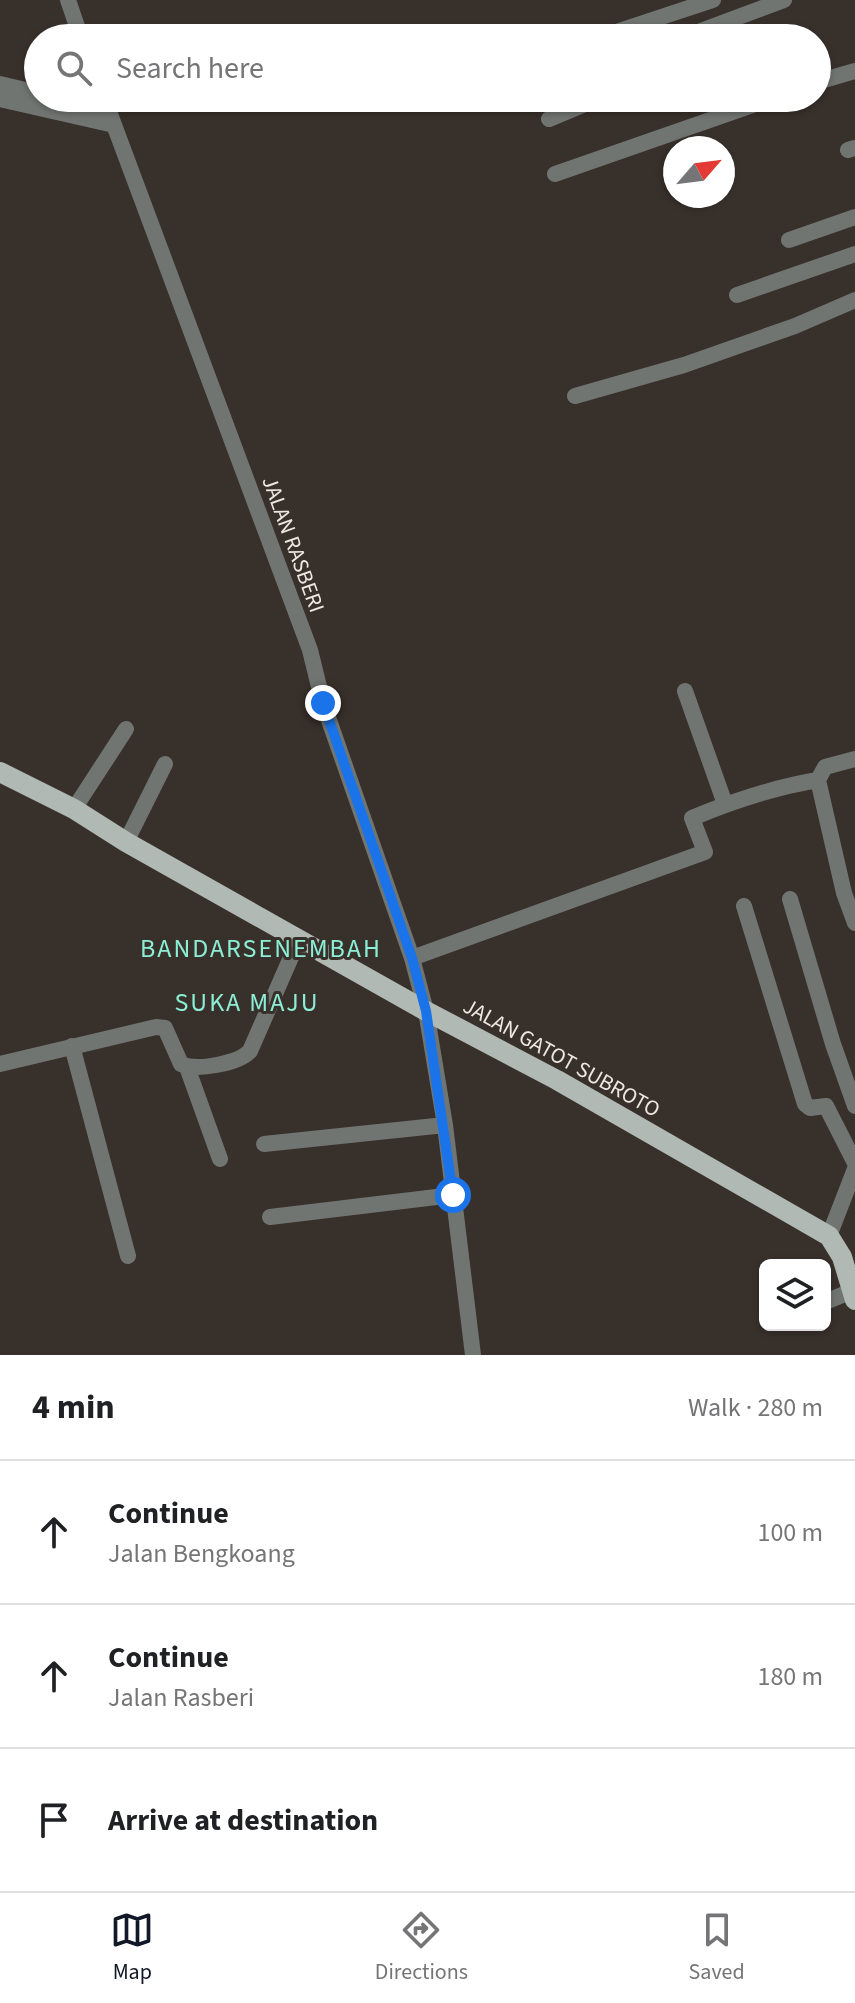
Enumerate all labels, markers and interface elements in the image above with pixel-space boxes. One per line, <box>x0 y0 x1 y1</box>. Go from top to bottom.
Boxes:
search box <box>24 24 831 112</box>
icon: search <box>52 46 96 90</box>
text: Search here <box>116 47 264 90</box>
north arrow <box>663 136 735 208</box>
street label: JALAN RASBERI <box>254 472 333 617</box>
route end <box>305 685 341 721</box>
district label: BANDARSENEMBAH <box>140 930 382 967</box>
district label: SUKA MAJU <box>174 984 320 1021</box>
street label: JALAN GATOT SUBROTO <box>457 990 666 1125</box>
route start <box>435 1177 471 1213</box>
map controls <box>759 1259 831 1331</box>
button: layers <box>759 1259 831 1331</box>
text: 4 min <box>32 1383 115 1432</box>
text: Walk · 280 m <box>688 1389 823 1426</box>
text: Continue <box>108 1492 229 1535</box>
icon: ahead <box>32 1510 76 1554</box>
text: 100 m <box>757 1514 823 1551</box>
text: Jalan Bengkoang <box>108 1535 295 1572</box>
text: Continue <box>108 1636 229 1679</box>
icon: ahead <box>32 1654 76 1698</box>
text: 180 m <box>757 1658 823 1695</box>
text: Jalan Rasberi <box>108 1679 254 1716</box>
icon: arrive <box>32 1798 76 1842</box>
text: Arrive at destination <box>108 1799 378 1842</box>
tab: Map <box>110 1908 154 1988</box>
tab: Directions <box>375 1908 468 1988</box>
tab: Saved <box>689 1908 745 1988</box>

